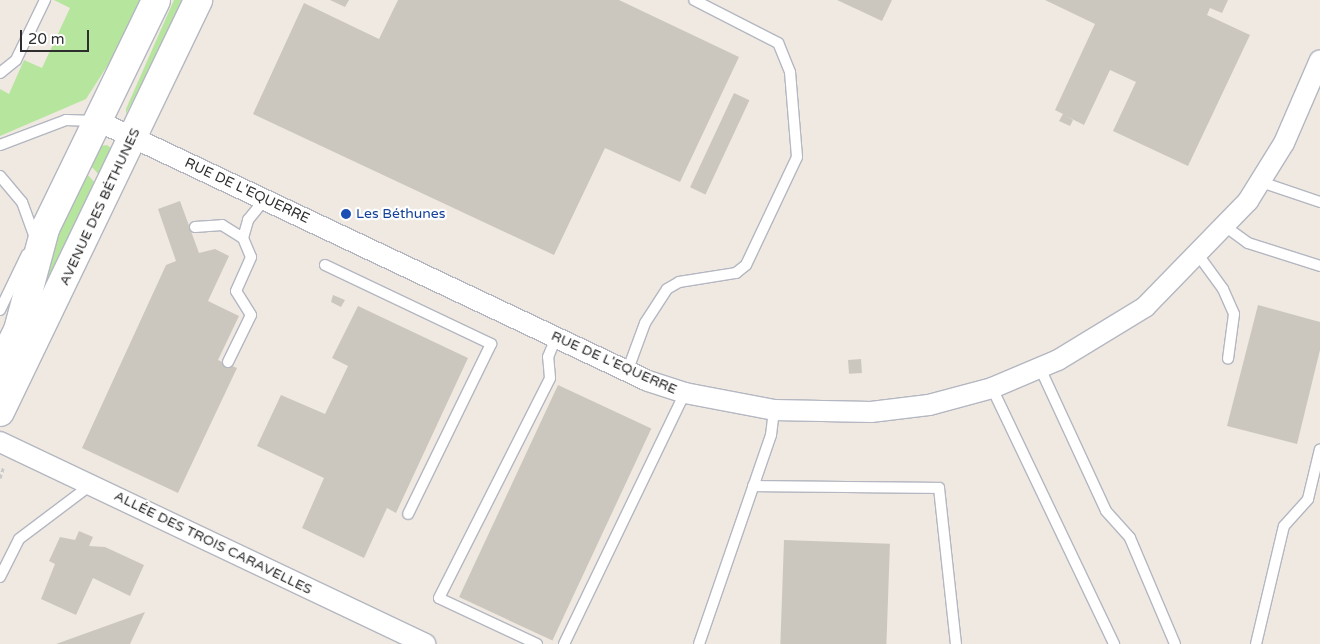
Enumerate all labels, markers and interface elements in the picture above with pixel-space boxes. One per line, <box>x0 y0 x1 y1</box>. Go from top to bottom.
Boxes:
scale bar <box>22 20 91 52</box>
text: 20 m <box>28 30 65 48</box>
street label: AVENUE DES BÉTHUNES <box>56 126 144 288</box>
street label: RUE DE L'EQUERRE <box>182 155 312 227</box>
place label: Les Béthunes <box>356 206 445 222</box>
marker: Les Béthunes <box>340 208 352 220</box>
street label: RUE DE L'EQUERRE <box>548 328 680 398</box>
street label: ALLÉE DES TROIS CARAVELLES <box>111 488 315 598</box>

